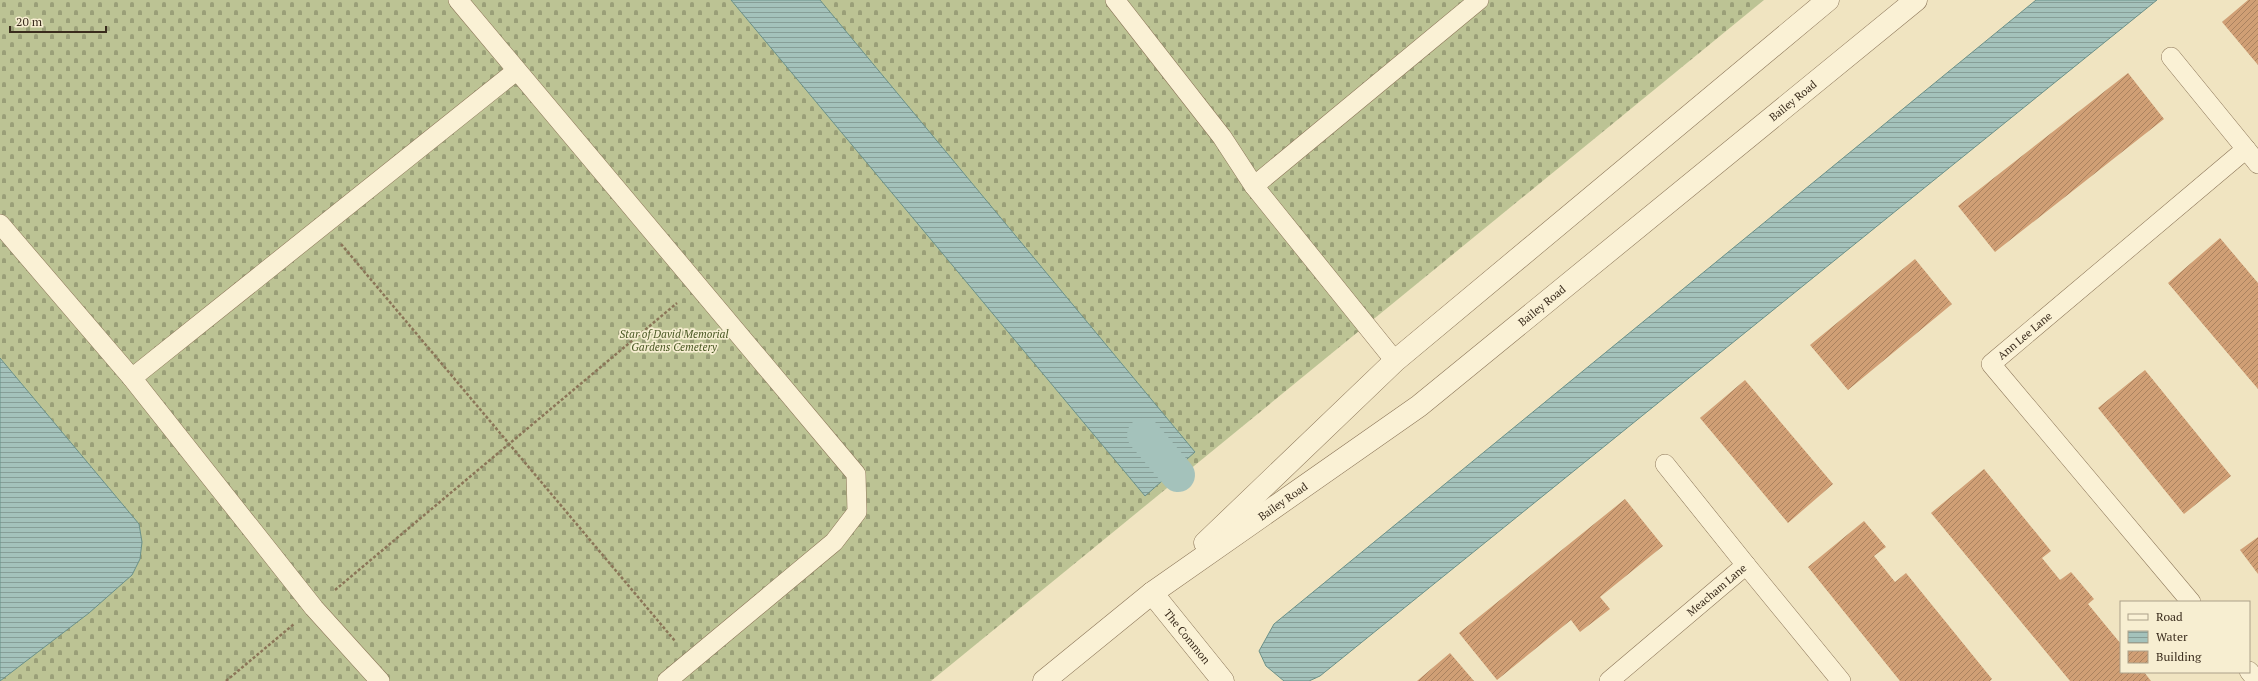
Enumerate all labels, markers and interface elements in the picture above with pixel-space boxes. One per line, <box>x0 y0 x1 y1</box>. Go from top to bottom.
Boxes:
scale bar <box>10 8 106 34</box>
text: 20 m <box>16 14 43 29</box>
street label: Bailey Road <box>1766 77 1819 124</box>
street label: Bailey Road <box>1515 282 1568 329</box>
street label: Ann Lee Lane <box>1995 308 2055 362</box>
park label: Star of David Memorial Gardens Cemetery <box>620 327 729 354</box>
street label: Bailey Road <box>1255 479 1310 524</box>
street label: Meacham Lane <box>1684 560 1750 619</box>
legend <box>2120 601 2250 673</box>
street label: The Common <box>1161 606 1214 667</box>
text: Road <box>2156 609 2183 624</box>
text: Water <box>2156 629 2188 644</box>
text: Building <box>2156 649 2202 664</box>

